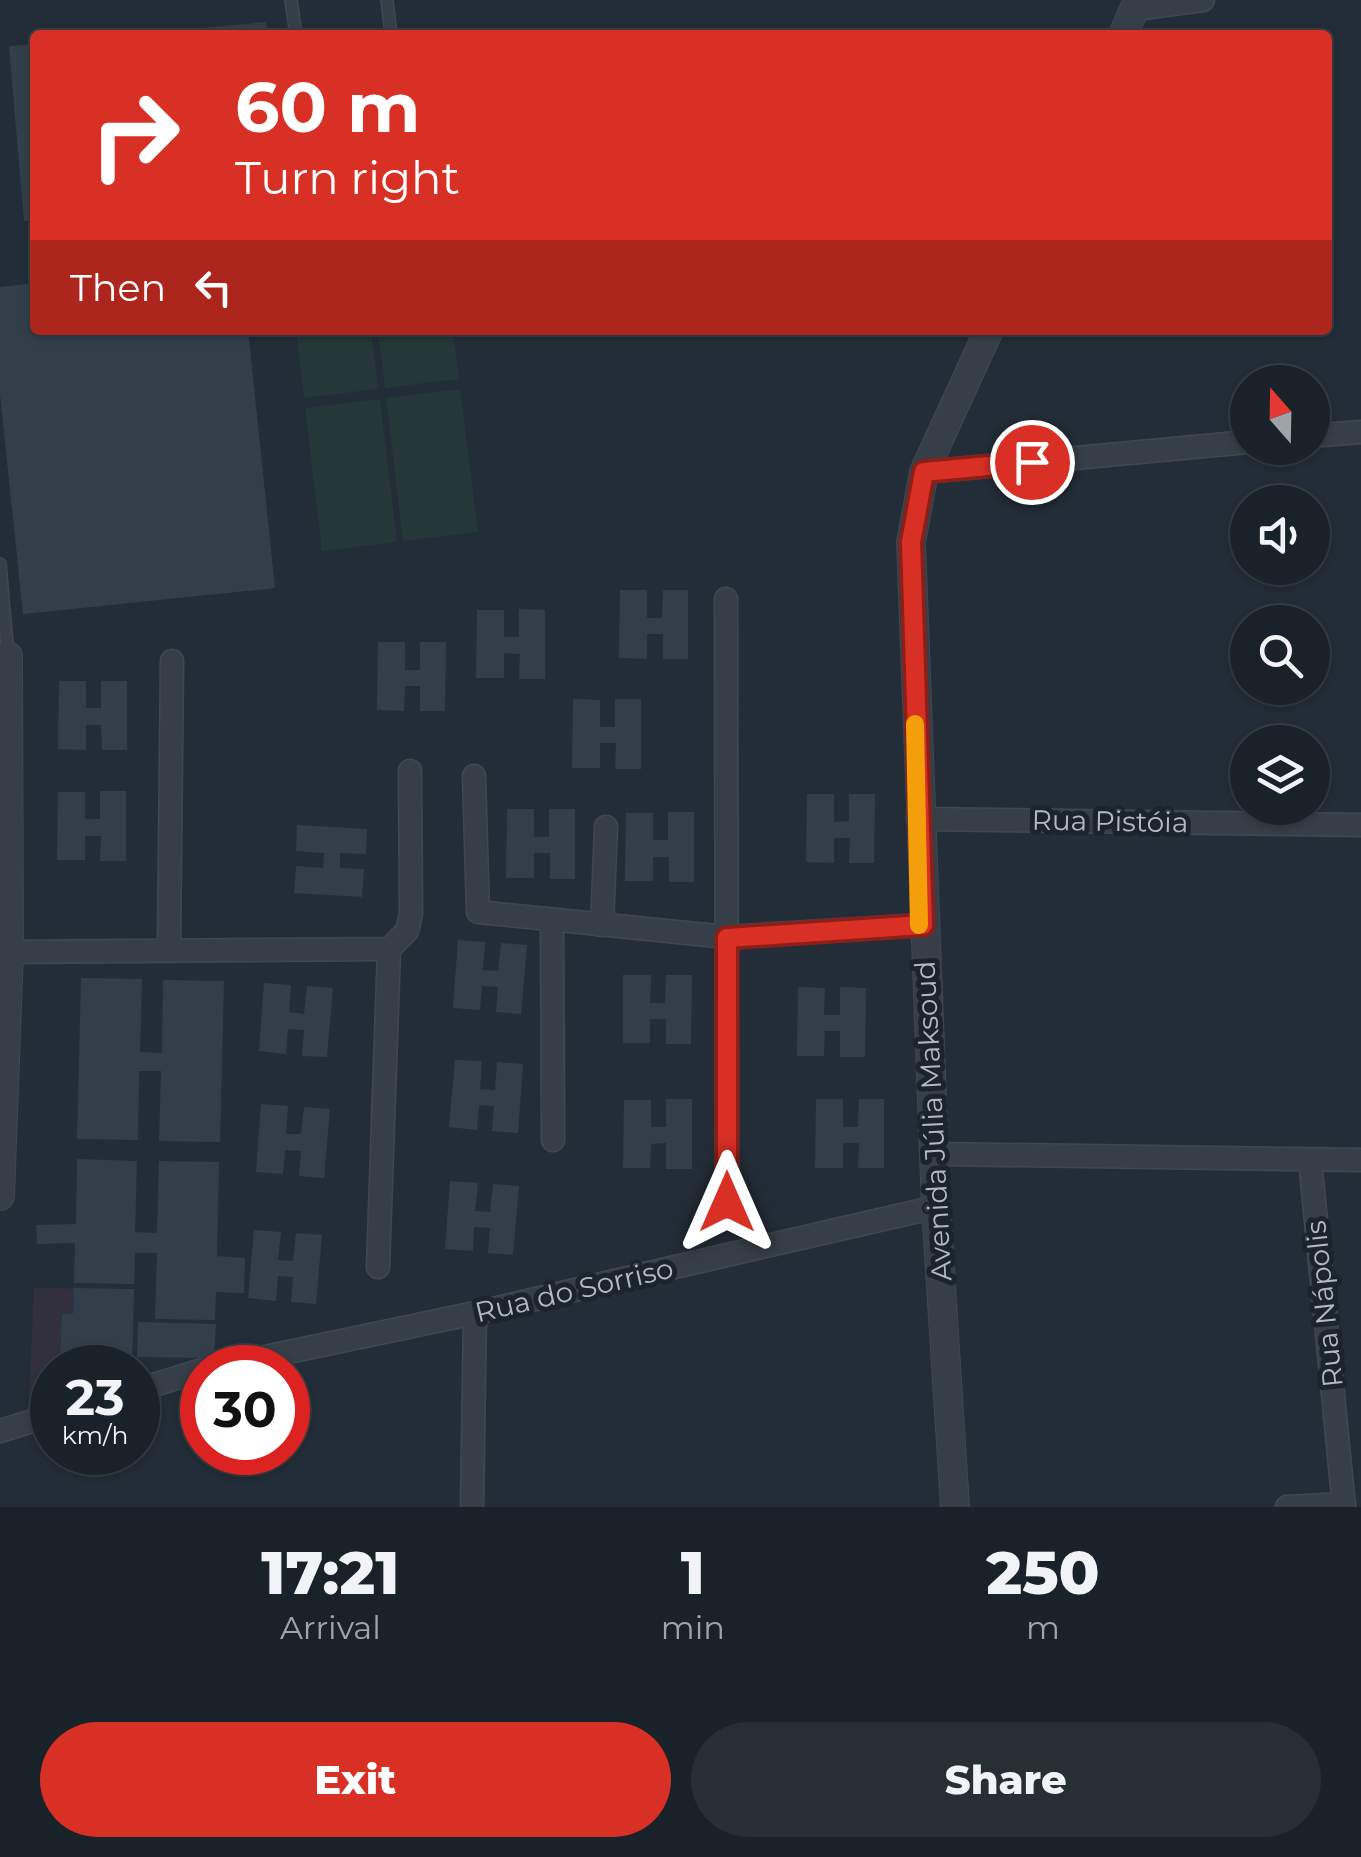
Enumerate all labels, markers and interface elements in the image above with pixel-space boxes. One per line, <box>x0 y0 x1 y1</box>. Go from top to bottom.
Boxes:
text: 60 m <box>235 64 420 150</box>
icon: right <box>70 70 200 200</box>
text: Turn right <box>235 150 460 205</box>
icon: left <box>186 260 241 315</box>
text: Then <box>70 264 166 311</box>
north arrow <box>1230 365 1330 465</box>
map controls <box>1230 365 1330 825</box>
pin <box>990 420 1075 505</box>
icon: arrive <box>1005 435 1060 490</box>
button: sound <box>1230 485 1330 585</box>
button: search <box>1230 605 1330 705</box>
button: layers <box>1230 725 1330 825</box>
street label: Rua Pistóia <box>1031 803 1189 839</box>
street label: Avenida Júlia Maksoud <box>908 960 958 1282</box>
position arrow <box>675 1150 779 1254</box>
street label: Rua Nápolis <box>1298 1219 1350 1389</box>
street label: Rua do Sorriso <box>472 1251 676 1329</box>
speed limit sign: 30 <box>180 1345 310 1475</box>
text: 23 <box>65 1367 125 1428</box>
text: km/h <box>62 1420 128 1450</box>
text: 17:21 <box>261 1536 400 1609</box>
text: 1 <box>681 1536 705 1609</box>
text: 250 <box>986 1536 1100 1609</box>
text: Arrival <box>280 1608 381 1647</box>
text: min <box>661 1608 725 1647</box>
text: m <box>1026 1608 1060 1647</box>
button: Exit <box>40 1722 671 1837</box>
button: Share <box>691 1722 1321 1837</box>

